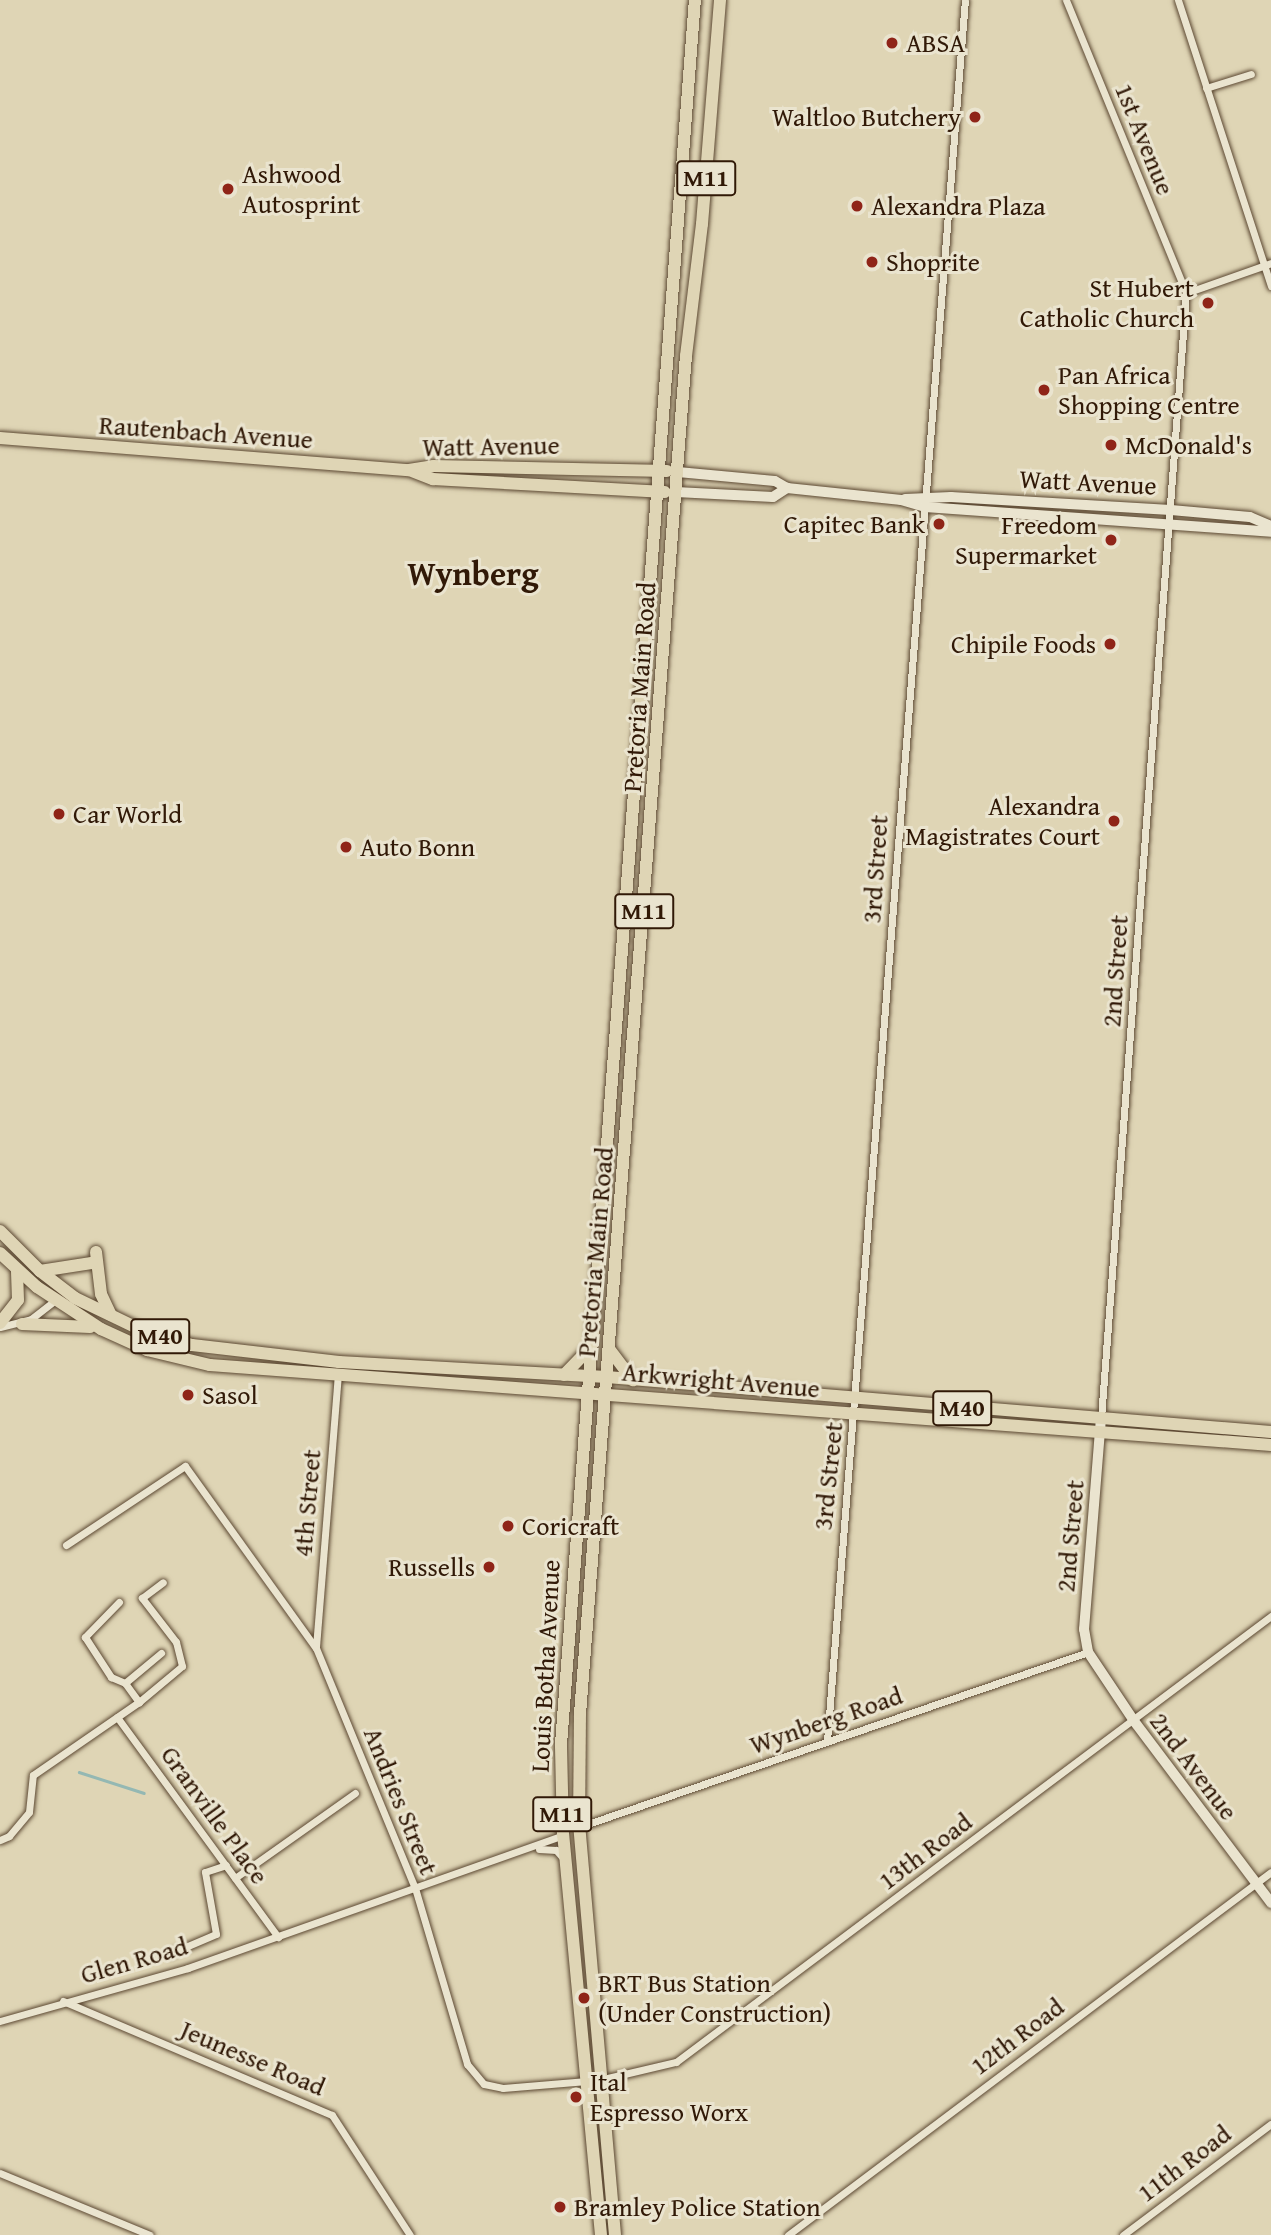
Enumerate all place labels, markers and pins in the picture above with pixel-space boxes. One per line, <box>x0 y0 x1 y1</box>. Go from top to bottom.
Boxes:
place label: ABSA <box>906 27 965 59</box>
marker: ABSA <box>884 35 900 51</box>
place label: Waltloo Butchery <box>772 101 961 133</box>
marker: Waltloo Butchery <box>967 109 983 125</box>
place label: Ashwood Autosprint <box>242 158 360 220</box>
marker: Ashwood Autosprint <box>220 181 236 197</box>
place label: Alexandra Plaza <box>871 190 1046 222</box>
marker: Alexandra Plaza <box>849 198 865 214</box>
place label: Shoprite <box>886 246 980 278</box>
marker: Shoprite <box>864 254 880 270</box>
place label: St Hubert Catholic Church <box>1020 272 1194 334</box>
marker: St Hubert Catholic Church <box>1200 295 1216 311</box>
place label: Pan Africa Shopping Centre <box>1058 359 1240 420</box>
marker: Pan Africa Shopping Centre <box>1036 382 1052 398</box>
place label: McDonald's <box>1125 429 1252 461</box>
marker: McDonald's <box>1103 437 1119 453</box>
place label: Capitec Bank <box>784 508 925 540</box>
place label: Freedom Supermarket <box>955 509 1097 570</box>
marker: Capitec Bank <box>931 516 947 532</box>
marker: Freedom Supermarket <box>1103 532 1119 548</box>
place label: Chipile Foods <box>951 628 1096 660</box>
marker: Chipile Foods <box>1102 636 1118 652</box>
place label: Alexandra Magistrates Court <box>905 790 1100 852</box>
place label: Car World <box>73 798 182 830</box>
marker: Car World <box>51 806 67 822</box>
marker: Alexandra Magistrates Court <box>1106 813 1122 829</box>
place label: Auto Bonn <box>360 831 475 863</box>
marker: Auto Bonn <box>338 839 354 855</box>
place label: Sasol <box>202 1379 258 1411</box>
marker: Sasol <box>180 1387 196 1403</box>
place label: Coricraft <box>522 1510 619 1542</box>
marker: Coricraft <box>500 1518 516 1534</box>
place label: Russells <box>388 1551 475 1583</box>
marker: Russells <box>481 1559 497 1575</box>
place label: BRT Bus Station (Under Construction) <box>598 1967 831 2028</box>
marker: BRT Bus Station (Under Construction) <box>576 1990 592 2006</box>
place label: Ital Espresso Worx <box>590 2066 748 2128</box>
marker: Ital Espresso Worx <box>568 2089 584 2105</box>
place label: Bramley Police Station <box>574 2191 821 2223</box>
marker: Bramley Police Station <box>552 2199 568 2215</box>

